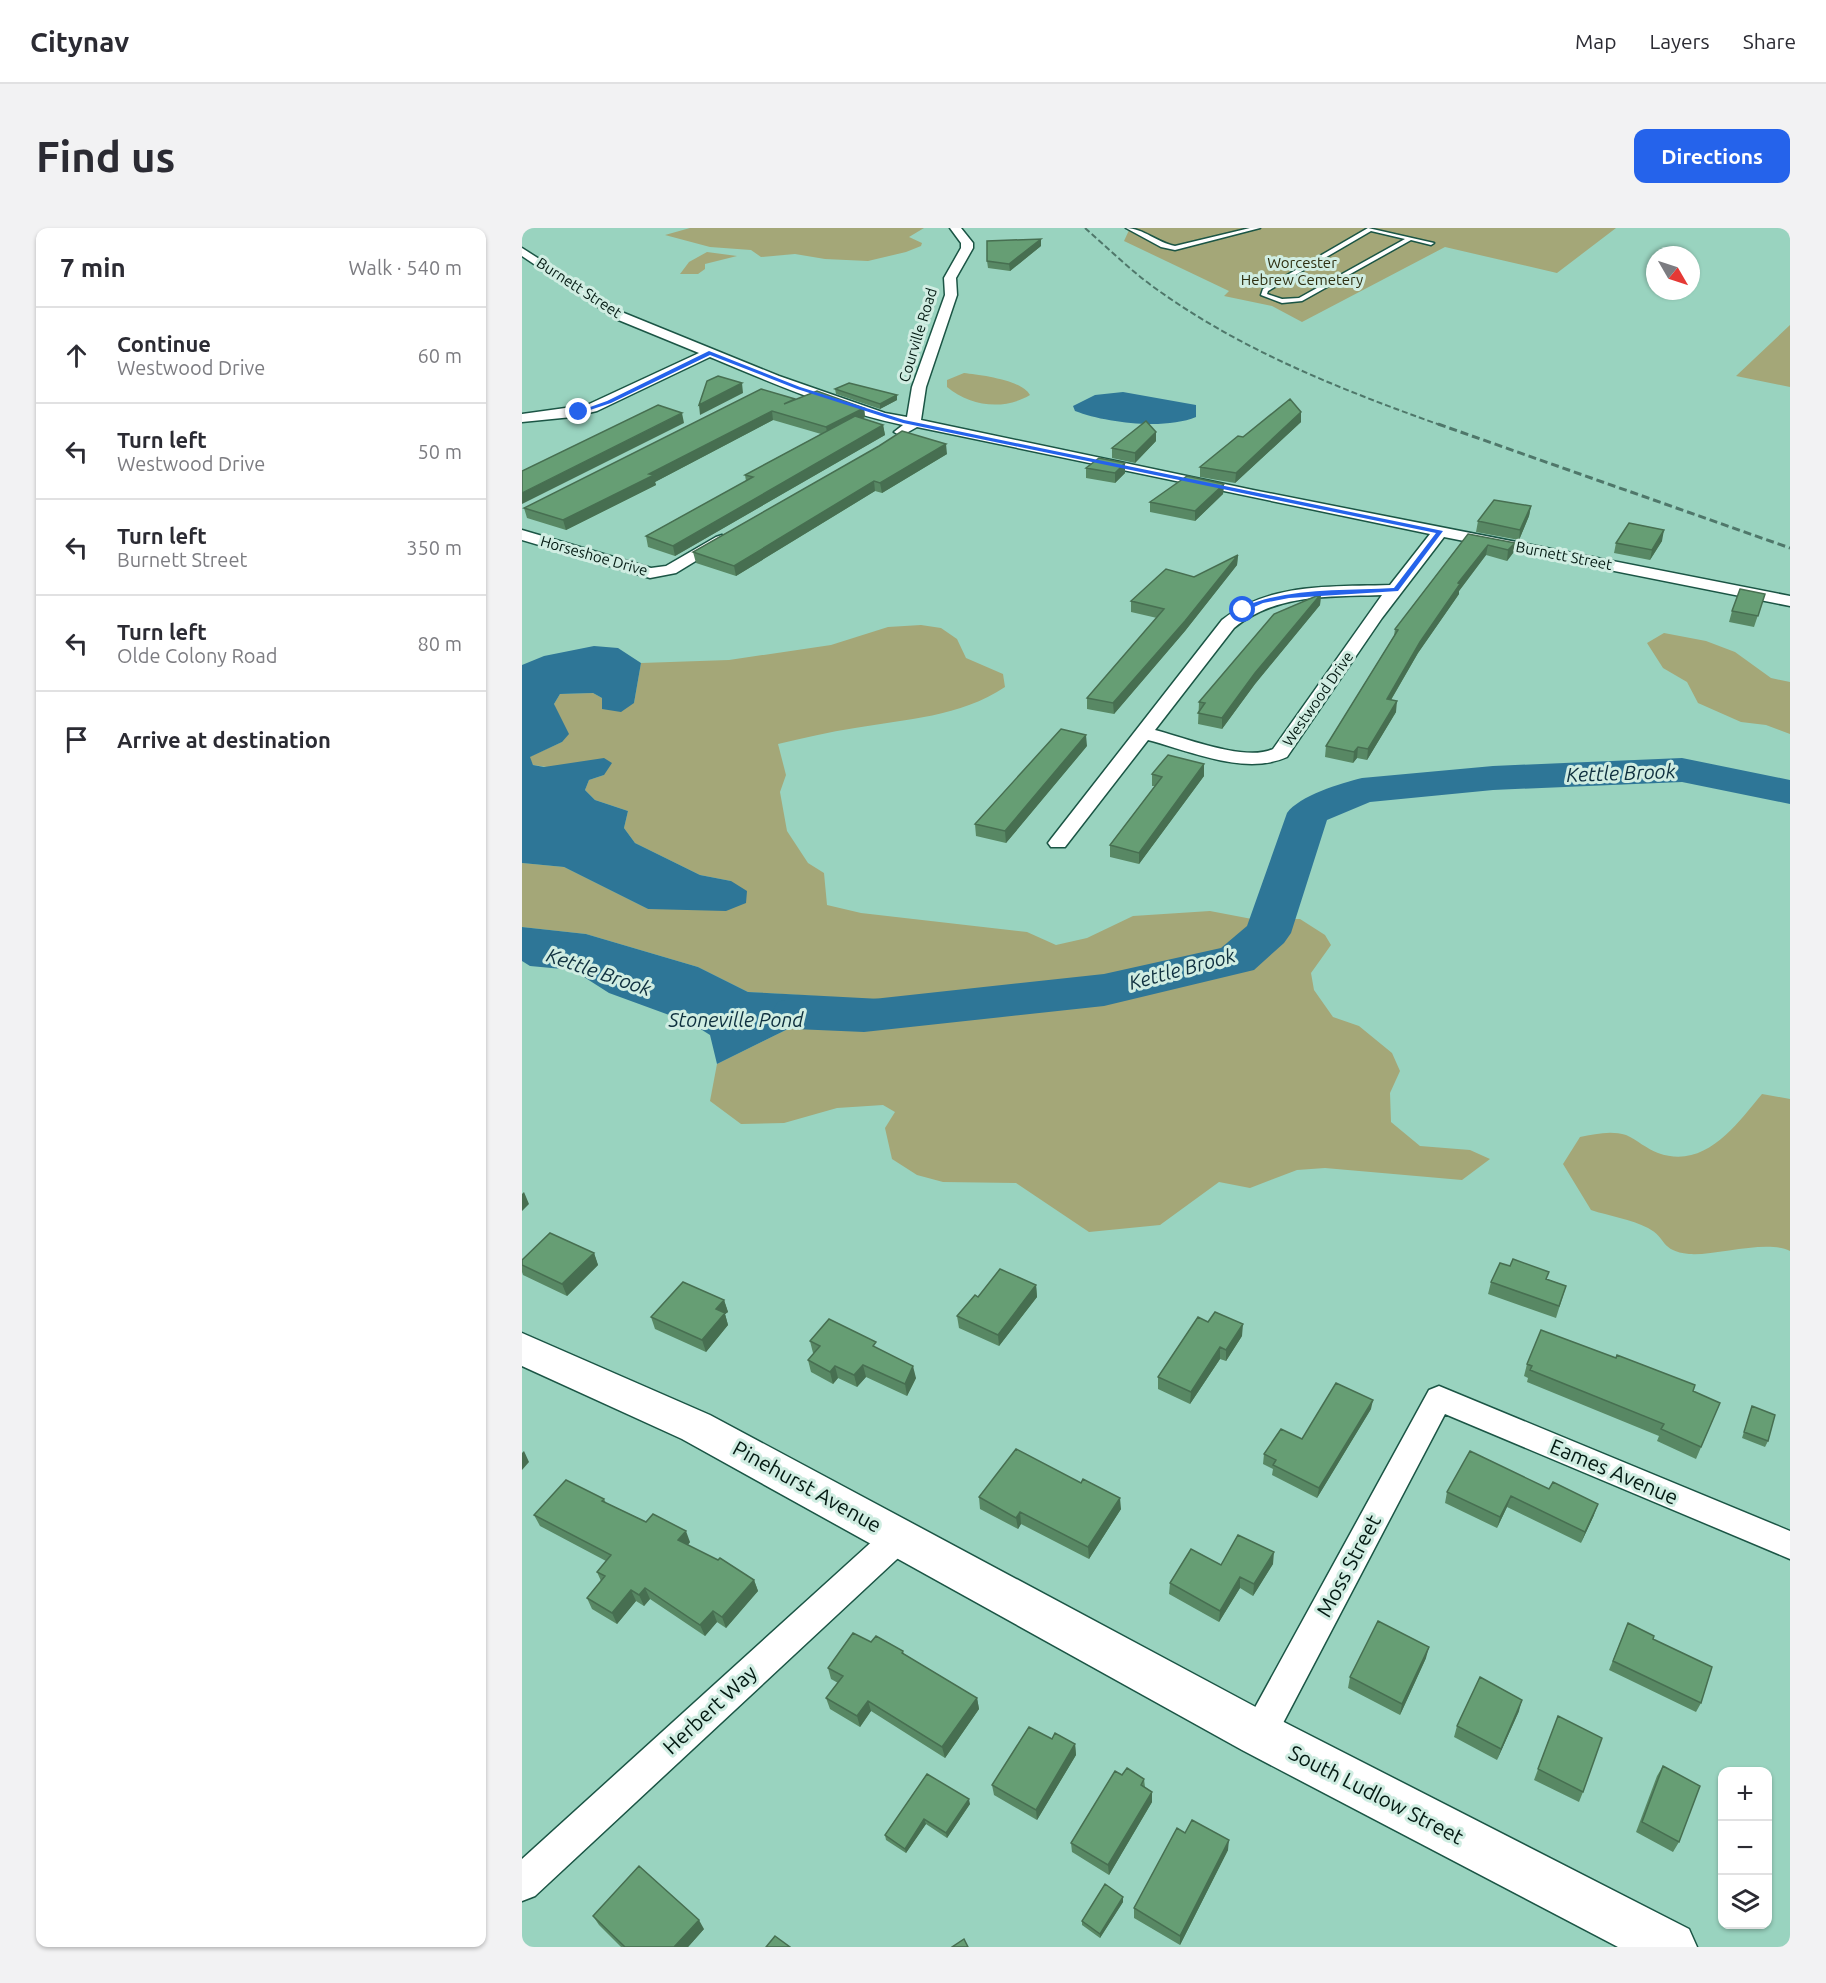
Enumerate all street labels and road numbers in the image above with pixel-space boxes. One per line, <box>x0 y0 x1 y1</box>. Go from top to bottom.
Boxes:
street label: Burnett Street <box>534 254 625 321</box>
street label: Courville Road <box>895 286 940 384</box>
street label: Horseshoe Drive <box>539 532 650 579</box>
street label: Burnett Street <box>1515 538 1614 573</box>
street label: Westwood Drive <box>1279 648 1356 749</box>
street label: Eames Avenue <box>1547 1433 1682 1509</box>
street label: Pinehurst Avenue <box>729 1435 886 1537</box>
street label: Moss Street <box>1311 1510 1385 1621</box>
street label: Herbert Way <box>658 1660 761 1759</box>
street label: South Ludlow Street <box>1285 1740 1468 1849</box>

